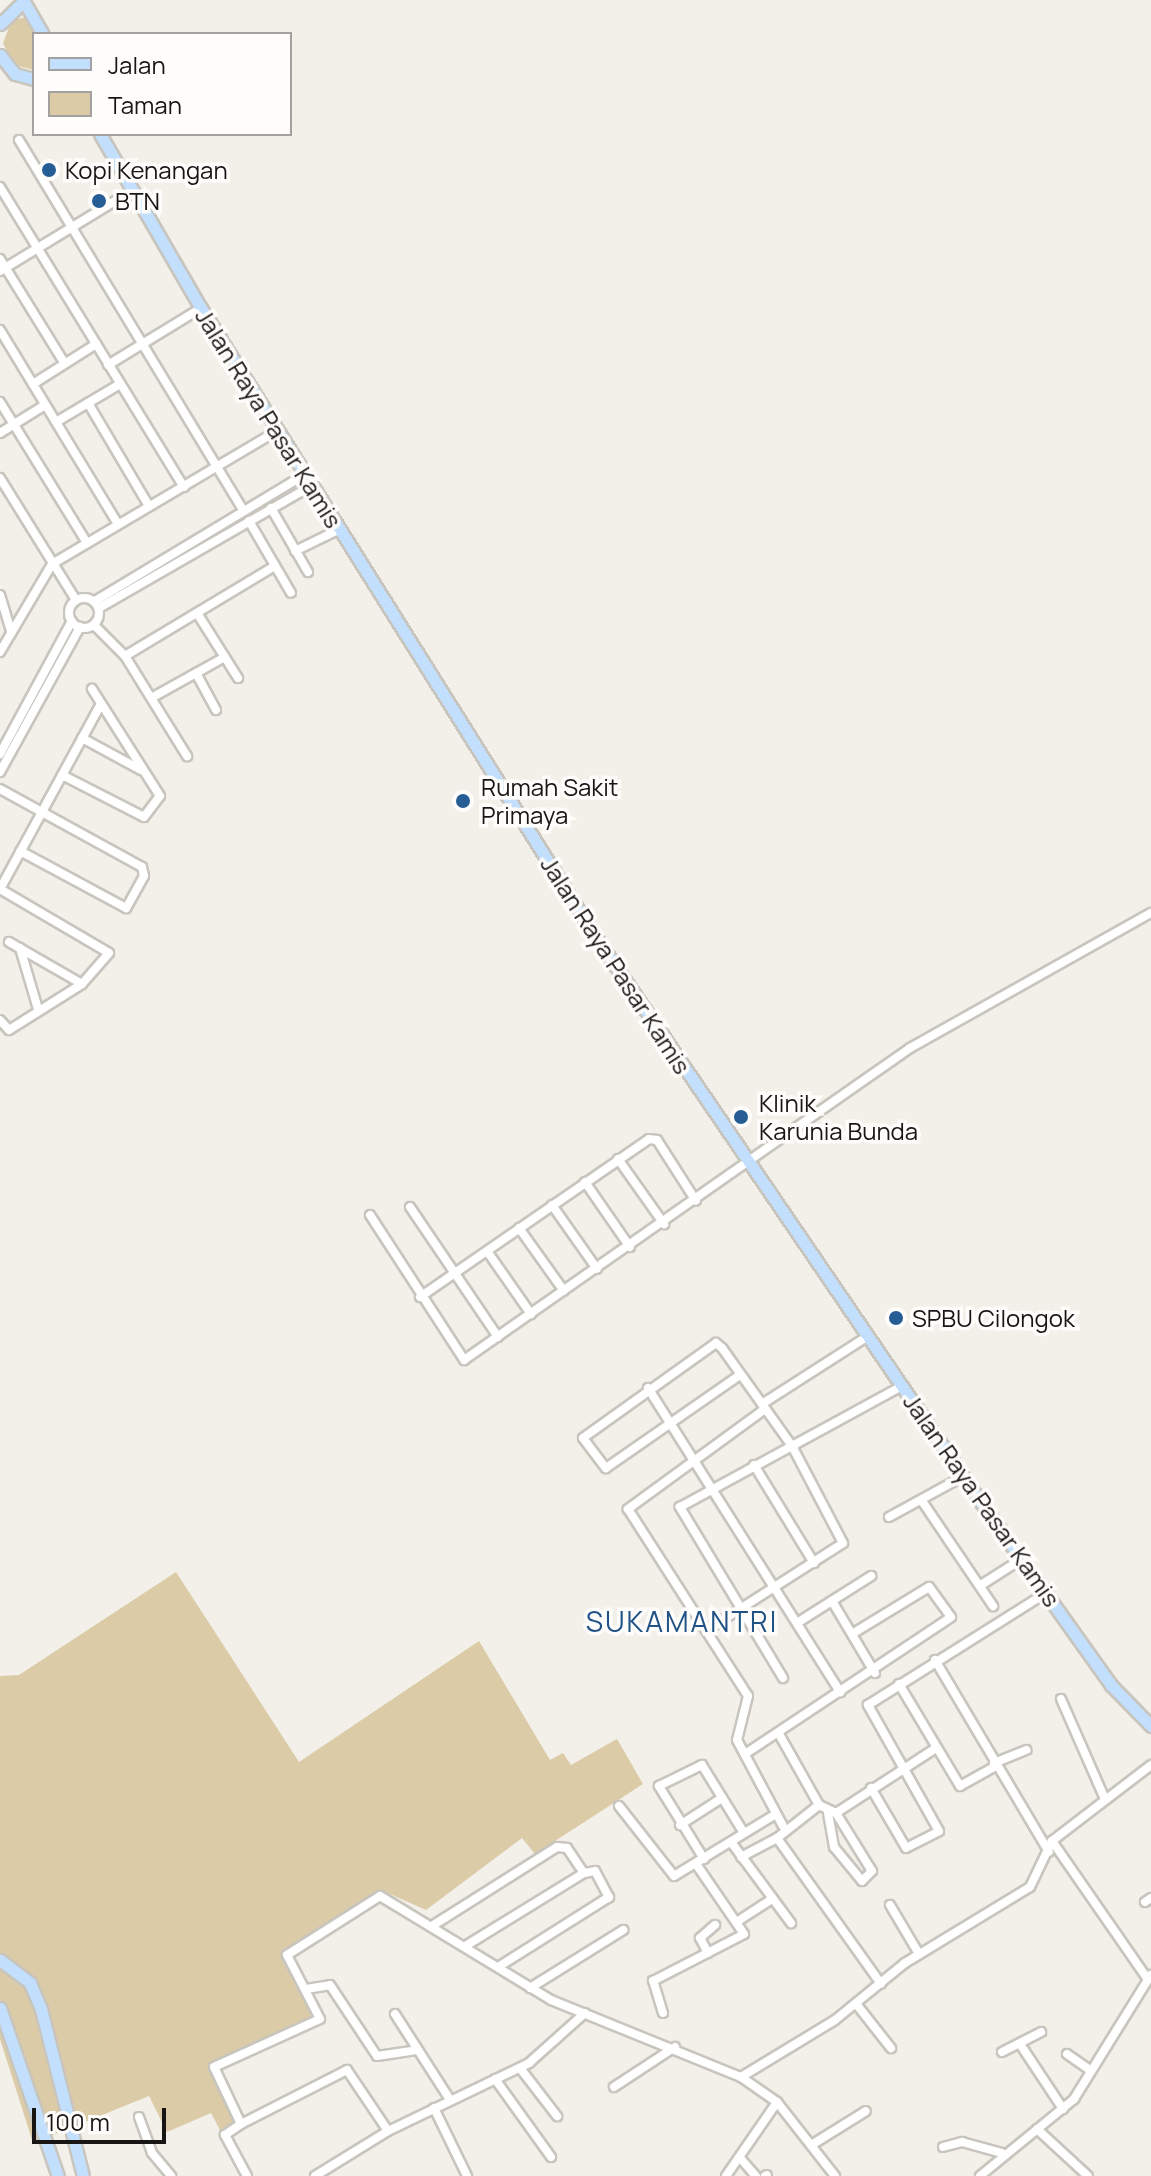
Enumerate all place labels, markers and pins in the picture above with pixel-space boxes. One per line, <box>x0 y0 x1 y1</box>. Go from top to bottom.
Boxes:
place label: Kopi Kenangan <box>65 156 228 184</box>
marker: Kopi Kenangan <box>40 161 58 179</box>
place label: BTN <box>115 187 160 215</box>
marker: BTN <box>90 192 108 210</box>
place label: Rumah Sakit Primaya <box>481 773 618 829</box>
marker: Rumah Sakit Primaya <box>452 790 474 812</box>
place label: Klinik Karunia Bunda <box>759 1089 918 1145</box>
marker: Klinik Karunia Bunda <box>730 1106 752 1128</box>
place label: SPBU Cilongok <box>912 1304 1075 1332</box>
marker: SPBU Cilongok <box>887 1309 905 1327</box>

